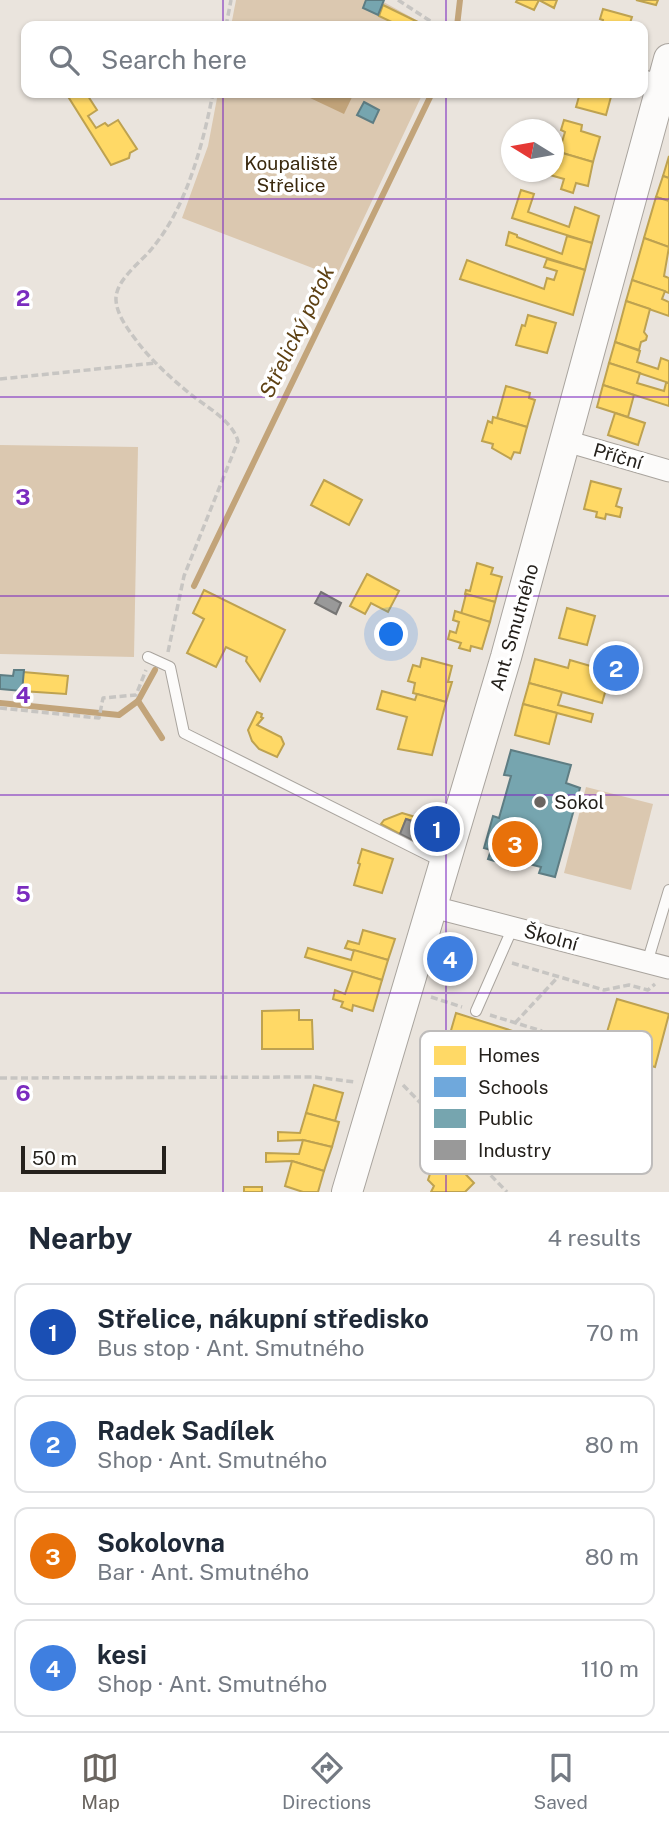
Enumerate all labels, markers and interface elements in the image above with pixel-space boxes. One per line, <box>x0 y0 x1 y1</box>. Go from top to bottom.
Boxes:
search box <box>21 21 648 98</box>
icon: search <box>45 41 83 79</box>
text: Search here <box>101 44 247 75</box>
north arrow <box>501 119 564 182</box>
park label: Koupaliště Střelice <box>244 152 338 196</box>
water label: Střelický potok <box>254 261 339 402</box>
text: 2 <box>16 284 30 311</box>
street label: Příční <box>591 439 645 474</box>
text: 3 <box>15 483 31 510</box>
street label: Ant. Smutného <box>485 561 543 693</box>
your location <box>374 617 408 651</box>
pin: 2 <box>593 642 639 694</box>
text: 4 <box>15 681 31 708</box>
place label: Sokol <box>554 791 604 813</box>
marker: Sokol <box>532 794 548 810</box>
pin: 1 <box>414 803 460 855</box>
pin: 3 <box>492 818 538 870</box>
text: 5 <box>15 880 31 907</box>
street label: Školní <box>522 919 581 955</box>
pin: 4 <box>427 933 473 985</box>
legend <box>420 1031 652 1174</box>
text: Homes <box>478 1044 540 1066</box>
text: Schools <box>478 1076 548 1098</box>
text: 6 <box>15 1079 31 1106</box>
text: Public <box>478 1107 533 1129</box>
text: Industry <box>478 1139 551 1161</box>
scale bar <box>21 1143 166 1175</box>
text: 50 m <box>32 1147 77 1169</box>
text: Nearby <box>28 1220 132 1256</box>
text: 4 results <box>547 1224 641 1251</box>
text: Střelice, nákupní středisko <box>97 1303 429 1334</box>
text: 1 <box>48 1319 58 1346</box>
text: 70 m <box>586 1319 639 1346</box>
text: Bus stop · Ant. Smutného <box>97 1334 365 1361</box>
text: Radek Sadílek <box>97 1415 275 1446</box>
text: 2 <box>46 1431 60 1458</box>
text: 80 m <box>585 1431 639 1458</box>
text: Shop · Ant. Smutného <box>97 1446 327 1473</box>
text: Sokolovna <box>97 1527 225 1558</box>
text: 3 <box>45 1543 61 1570</box>
text: 80 m <box>585 1543 639 1570</box>
text: Bar · Ant. Smutného <box>97 1558 309 1585</box>
text: kesi <box>97 1639 147 1670</box>
text: 4 <box>45 1655 61 1682</box>
text: 110 m <box>581 1655 639 1682</box>
text: Shop · Ant. Smutného <box>97 1670 327 1697</box>
tab: Map <box>81 1749 120 1813</box>
tab: Directions <box>282 1749 371 1813</box>
tab: Saved <box>534 1749 588 1813</box>

